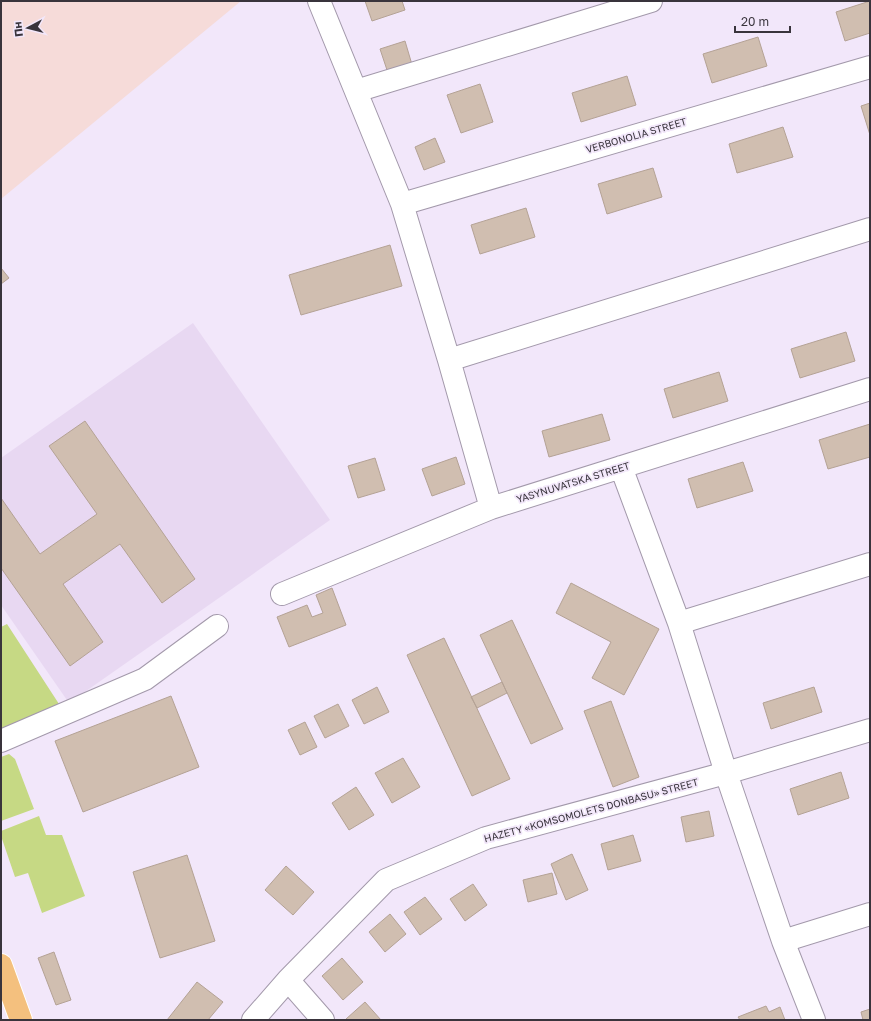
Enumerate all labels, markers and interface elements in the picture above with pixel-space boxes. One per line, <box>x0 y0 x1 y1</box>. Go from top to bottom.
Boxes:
north arrow <box>8 8 48 48</box>
scale bar <box>735 8 790 34</box>
text: 20 m <box>741 14 769 29</box>
text: Пн <box>10 21 25 38</box>
street label: VERBONOLIA STREET <box>584 115 688 155</box>
street label: YASYNUVATSKA STREET <box>515 459 631 505</box>
street label: HAZETY «KOMSOMOLETS DONBASU» STREET <box>483 776 699 844</box>

